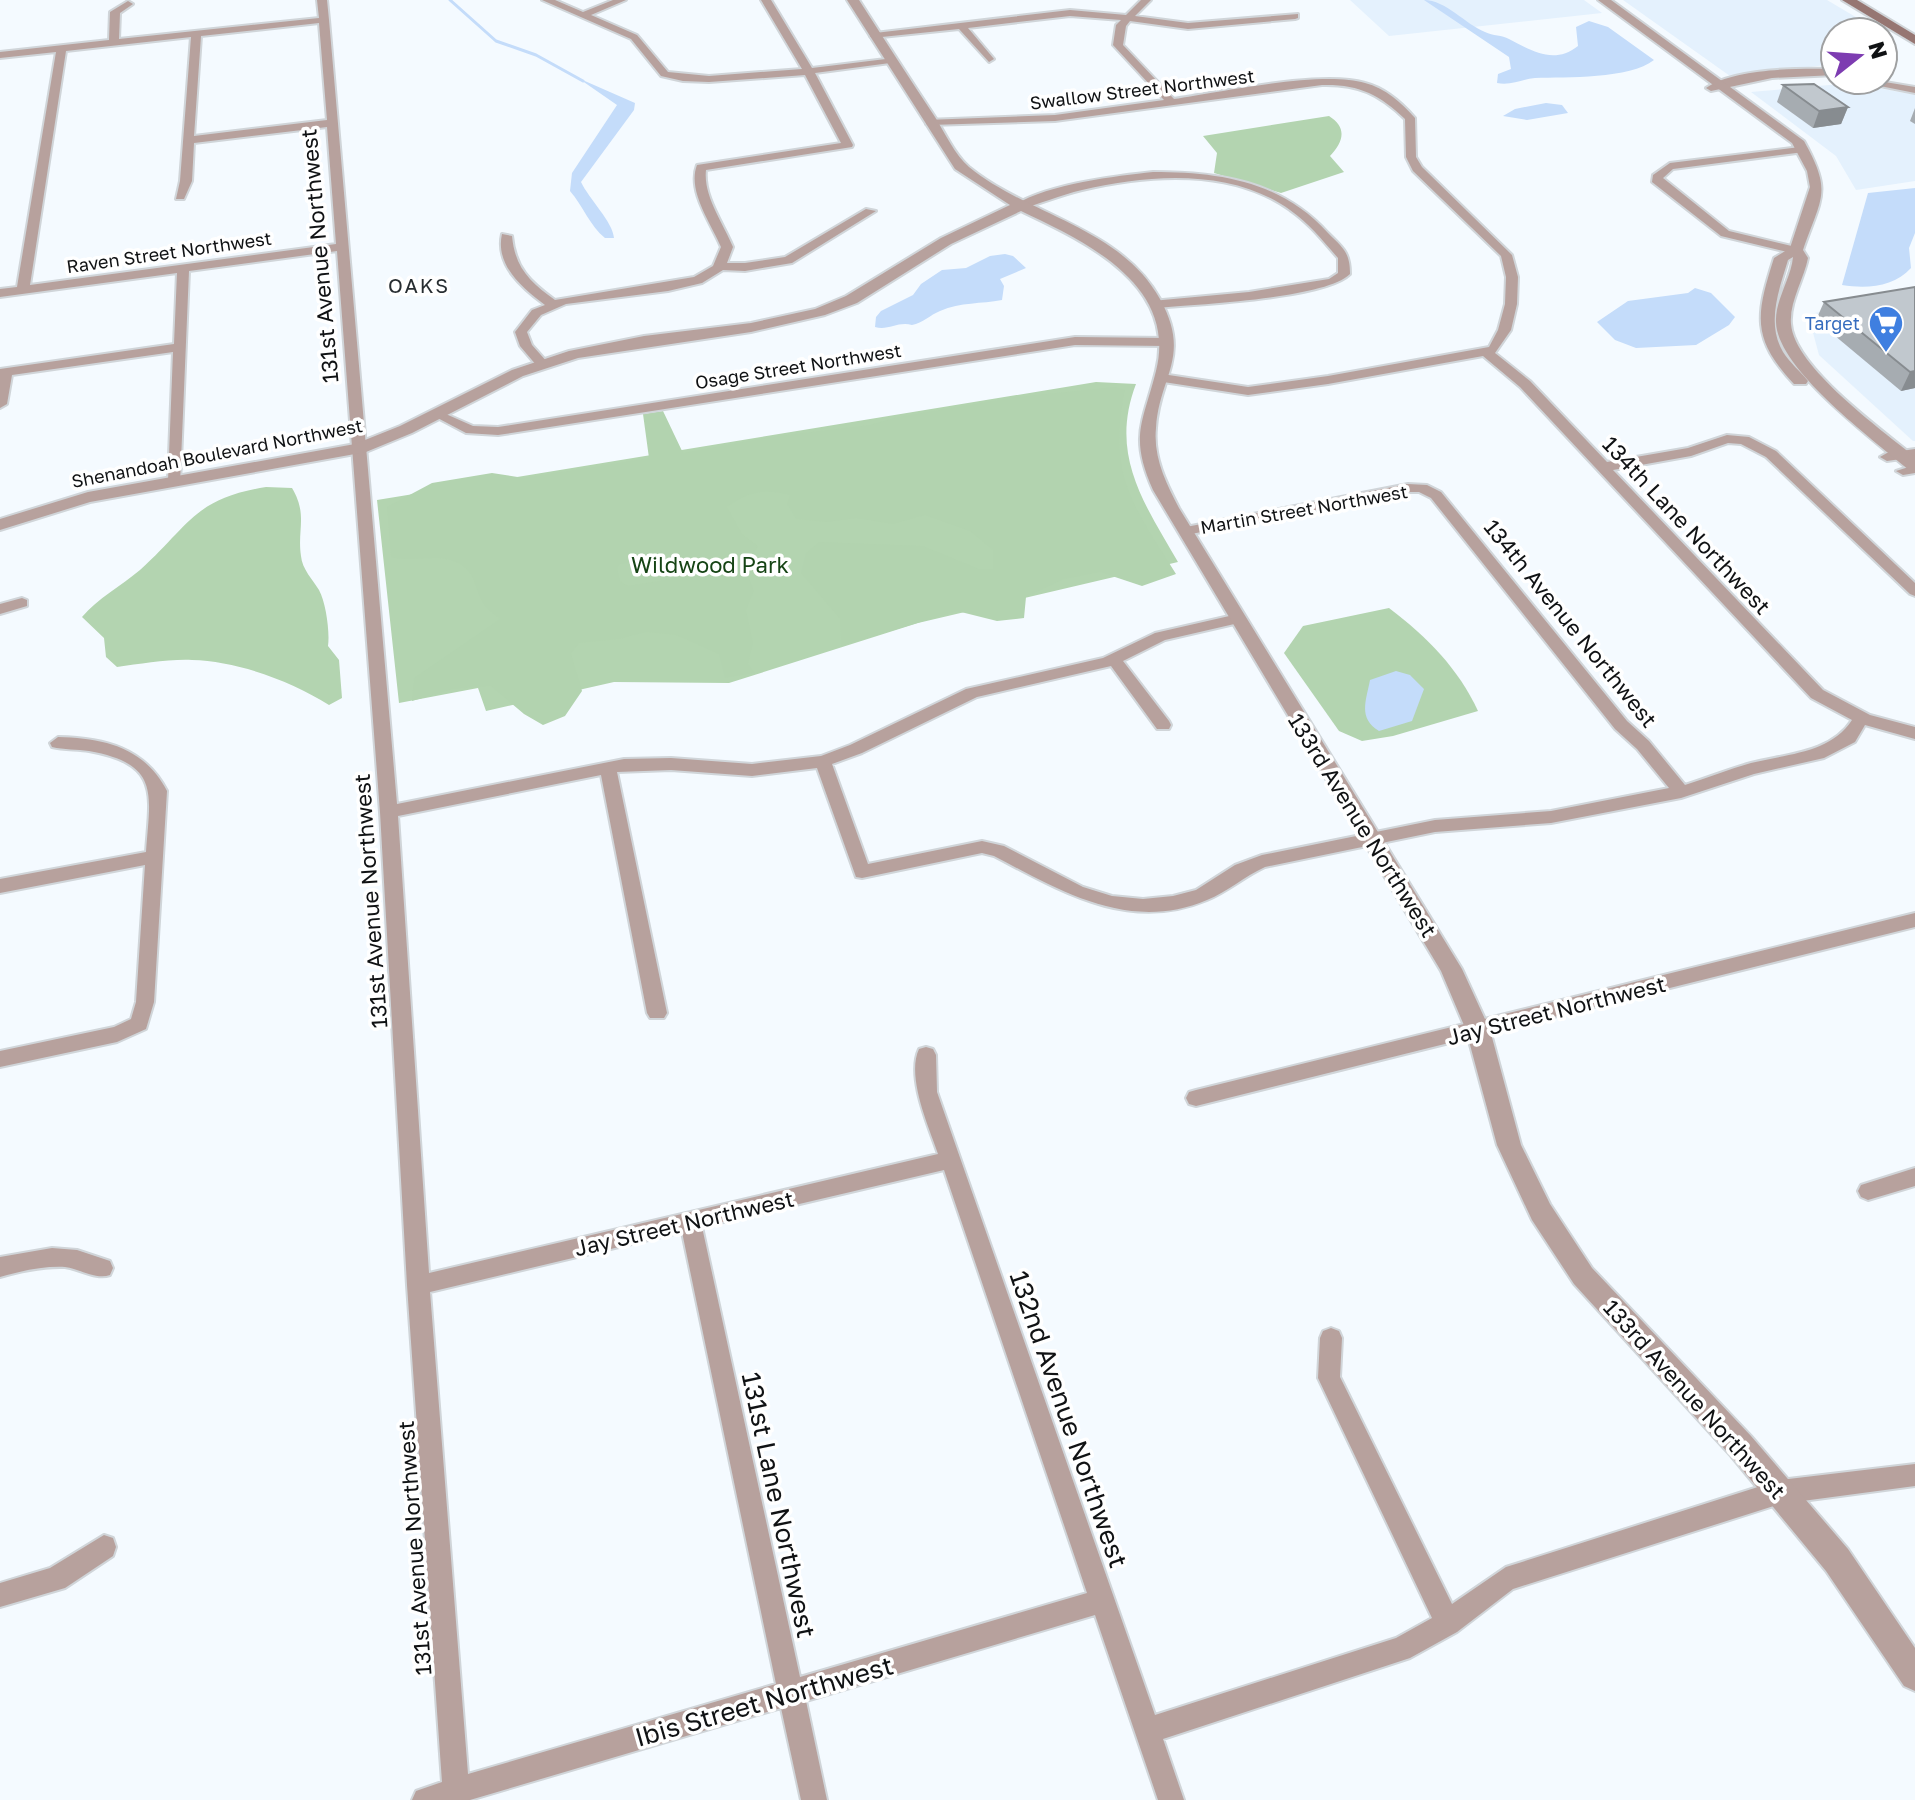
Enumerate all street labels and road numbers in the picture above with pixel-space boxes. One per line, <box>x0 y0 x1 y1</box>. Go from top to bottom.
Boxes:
street label: Swallow Street Northwest <box>1028 64 1256 114</box>
street label: 131st Avenue Northwest <box>294 128 344 384</box>
street label: Raven Street Northwest <box>65 227 273 277</box>
street label: Osage Street Northwest <box>693 339 903 393</box>
street label: Shenandoah Boulevard Northwest <box>70 414 364 492</box>
street label: 134th Lane Northwest <box>1597 430 1777 620</box>
street label: Martin Street Northwest <box>1199 480 1409 538</box>
street label: 134th Avenue Northwest <box>1479 514 1663 732</box>
street label: 133rd Avenue Northwest <box>1283 708 1443 942</box>
street label: 131st Avenue Northwest <box>348 773 392 1029</box>
street label: Jay Street Northwest <box>1444 970 1668 1050</box>
street label: Jay Street Northwest <box>572 1185 796 1261</box>
street label: 132nd Avenue Northwest <box>1004 1267 1134 1571</box>
street label: 133rd Avenue Northwest <box>1598 1294 1792 1504</box>
street label: 131st Lane Northwest <box>736 1369 822 1641</box>
street label: 131st Avenue Northwest <box>392 1420 436 1676</box>
street label: Ibis Street Northwest <box>631 1649 897 1753</box>

